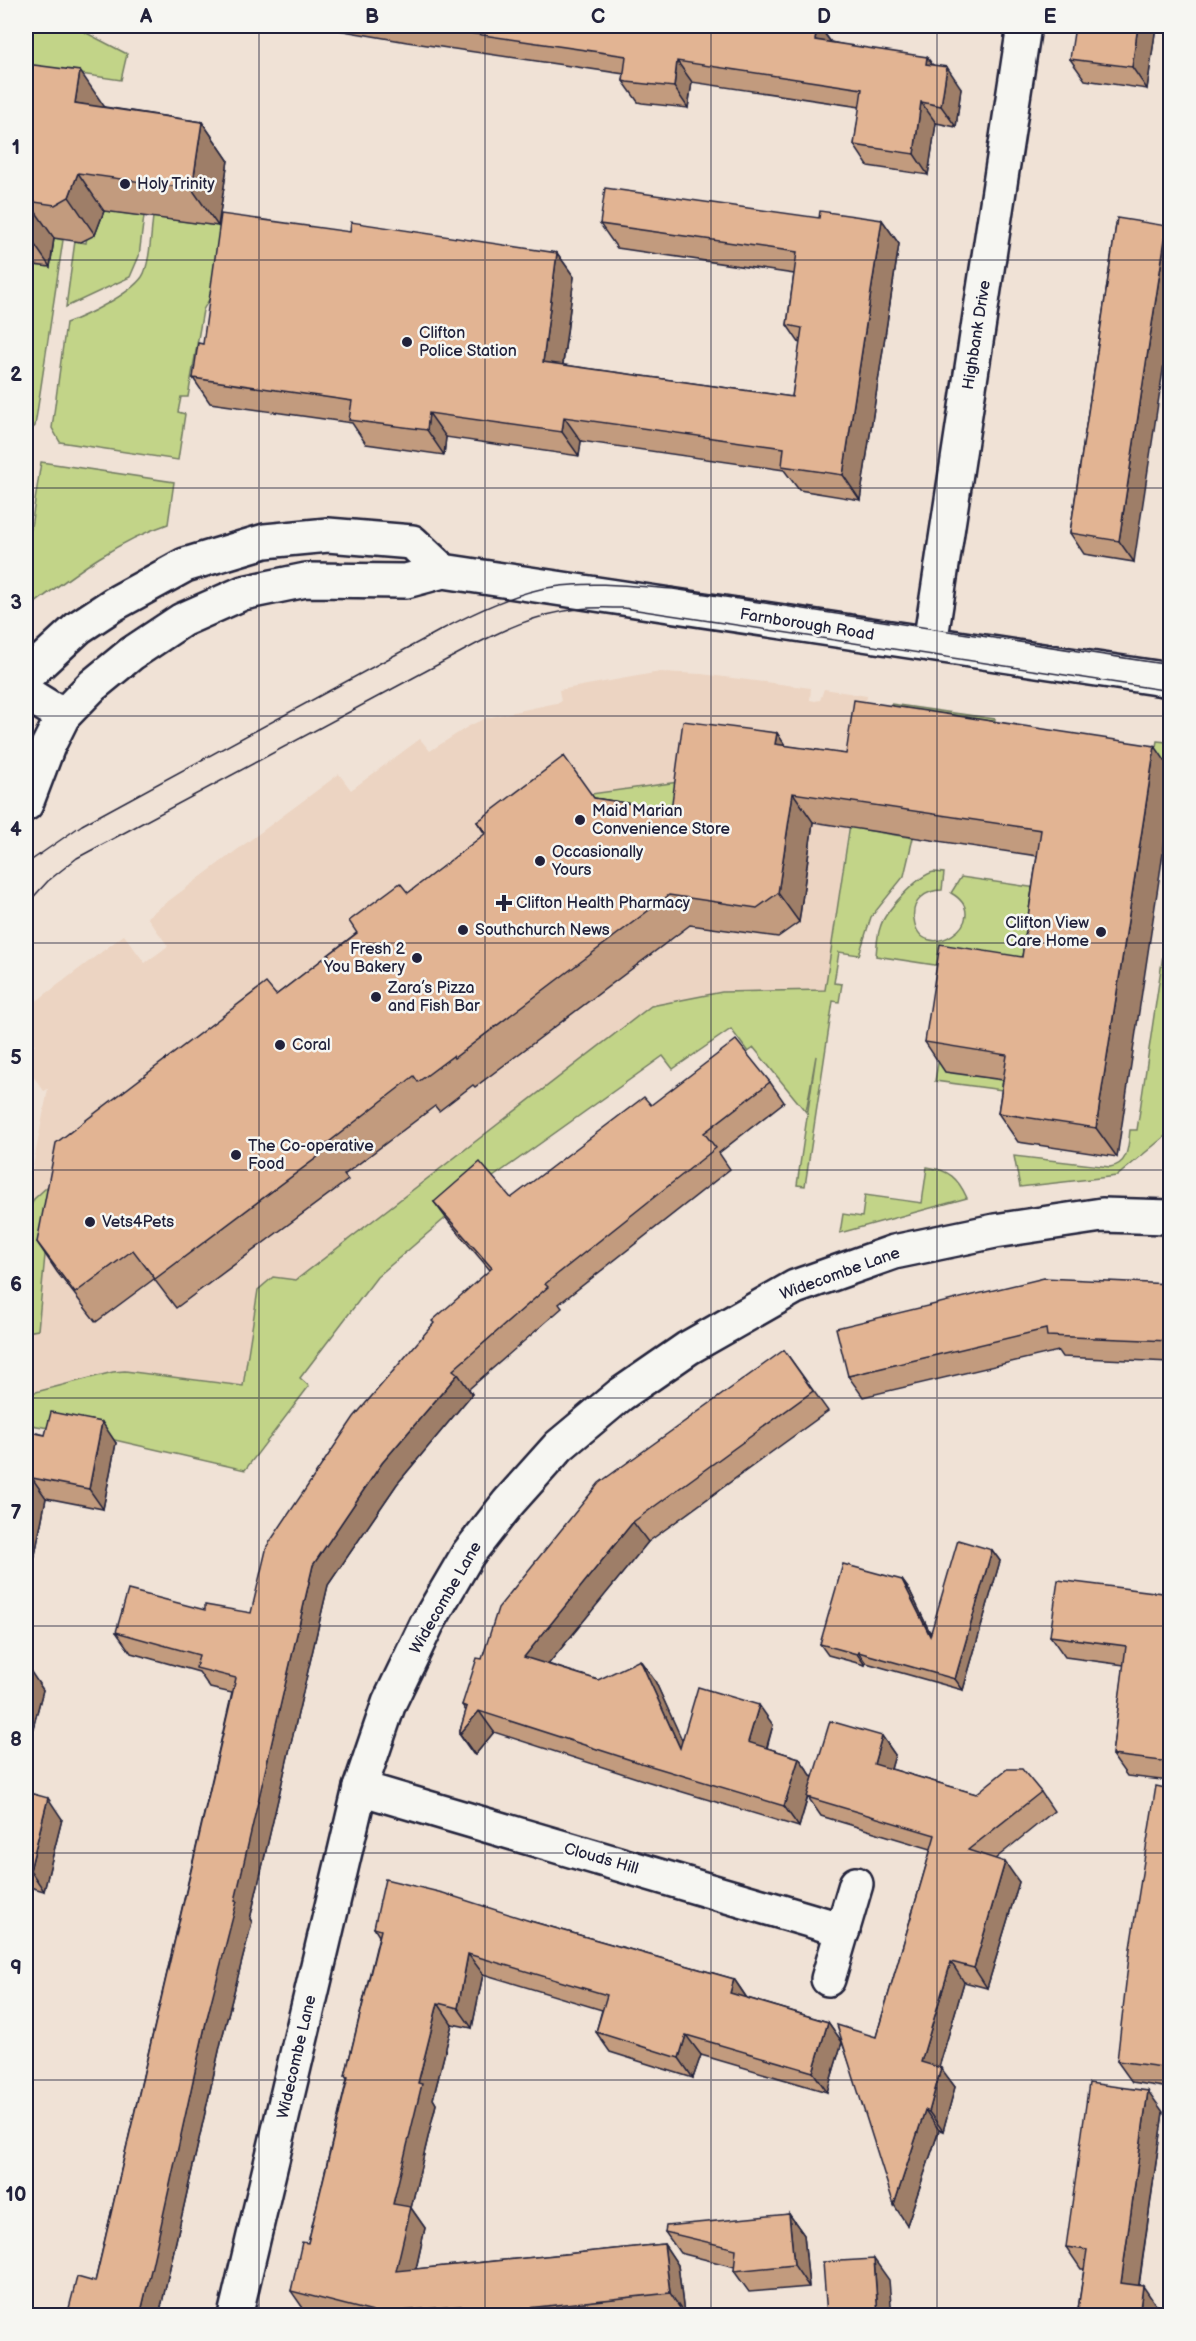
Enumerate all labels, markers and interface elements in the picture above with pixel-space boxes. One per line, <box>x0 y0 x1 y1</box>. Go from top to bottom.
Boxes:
text: A <box>139 5 153 29</box>
text: B <box>365 5 379 29</box>
text: C <box>591 5 605 29</box>
text: D <box>817 5 831 29</box>
text: E <box>1044 5 1057 29</box>
text: 1 <box>12 136 20 160</box>
place label: Holy Trinity <box>137 175 215 194</box>
marker: Holy Trinity <box>118 177 132 191</box>
street label: Highbank Drive <box>959 278 995 391</box>
place label: Clifton Police Station <box>419 324 517 361</box>
marker: Clifton Police Station <box>400 335 414 349</box>
text: 2 <box>10 363 22 387</box>
text: 3 <box>10 591 22 615</box>
street label: Farnborough Road <box>739 605 875 645</box>
place label: Maid Marian Convenience Store <box>592 802 730 839</box>
marker: Maid Marian Convenience Store <box>573 813 587 827</box>
text: 4 <box>10 818 22 842</box>
place label: Occasionally Yours <box>551 843 644 880</box>
marker: Occasionally Yours <box>533 854 547 868</box>
place label: Clifton Health Pharmacy <box>516 894 691 913</box>
marker: Clifton Health Pharmacy <box>497 896 511 910</box>
place label: Clifton View Care Home <box>1005 914 1090 951</box>
place label: Southchurch News <box>475 921 610 940</box>
marker: Southchurch News <box>456 923 470 937</box>
marker: Clifton View Care Home <box>1094 925 1108 939</box>
place label: Fresh 2 You Bakery <box>323 940 406 977</box>
marker: Fresh 2 You Bakery <box>410 951 424 965</box>
place label: Zara’s Pizza and Fish Bar <box>387 979 480 1016</box>
marker: Zara’s Pizza and Fish Bar <box>369 990 383 1004</box>
place label: Coral <box>292 1036 331 1055</box>
marker: Coral <box>273 1038 287 1052</box>
text: 5 <box>10 1046 22 1070</box>
place label: The Co-operative Food <box>248 1137 374 1174</box>
marker: The Co-operative Food <box>229 1148 243 1162</box>
place label: Vets4Pets <box>102 1213 174 1232</box>
marker: Vets4Pets <box>83 1215 97 1229</box>
street label: Widecombe Lane <box>777 1243 903 1305</box>
text: 6 <box>10 1273 22 1297</box>
text: 7 <box>10 1501 22 1525</box>
street label: Widecombe Lane <box>406 1538 486 1657</box>
text: 8 <box>10 1728 22 1752</box>
street label: Clouds Hill <box>562 1839 640 1879</box>
text: 9 <box>10 1956 22 1980</box>
street label: Widecombe Lane <box>274 1993 321 2121</box>
text: 10 <box>6 2183 26 2207</box>

